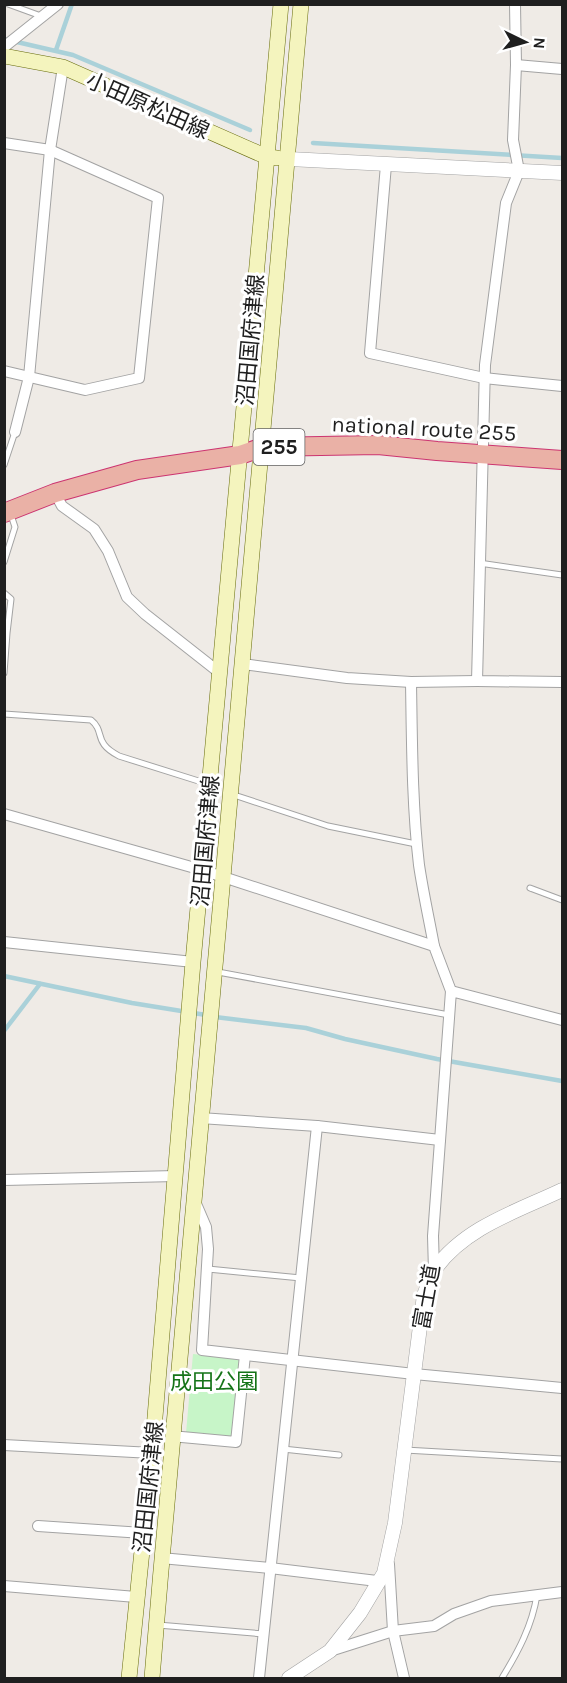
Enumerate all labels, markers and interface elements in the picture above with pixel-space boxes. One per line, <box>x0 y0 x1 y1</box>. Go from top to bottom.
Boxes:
north arrow <box>495 12 555 72</box>
text: N <box>529 37 549 50</box>
street label: 小田原松田線 <box>82 67 213 145</box>
street label: 沼田国府津線 <box>232 273 270 407</box>
street label: national route 255 <box>331 411 517 447</box>
road number: 255 <box>254 429 304 465</box>
street label: 沼田国府津線 <box>187 774 225 908</box>
street label: 富士道 <box>408 1262 446 1332</box>
park label: 成田公園 <box>170 1369 258 1395</box>
street label: 沼田国府津線 <box>129 1420 169 1554</box>

